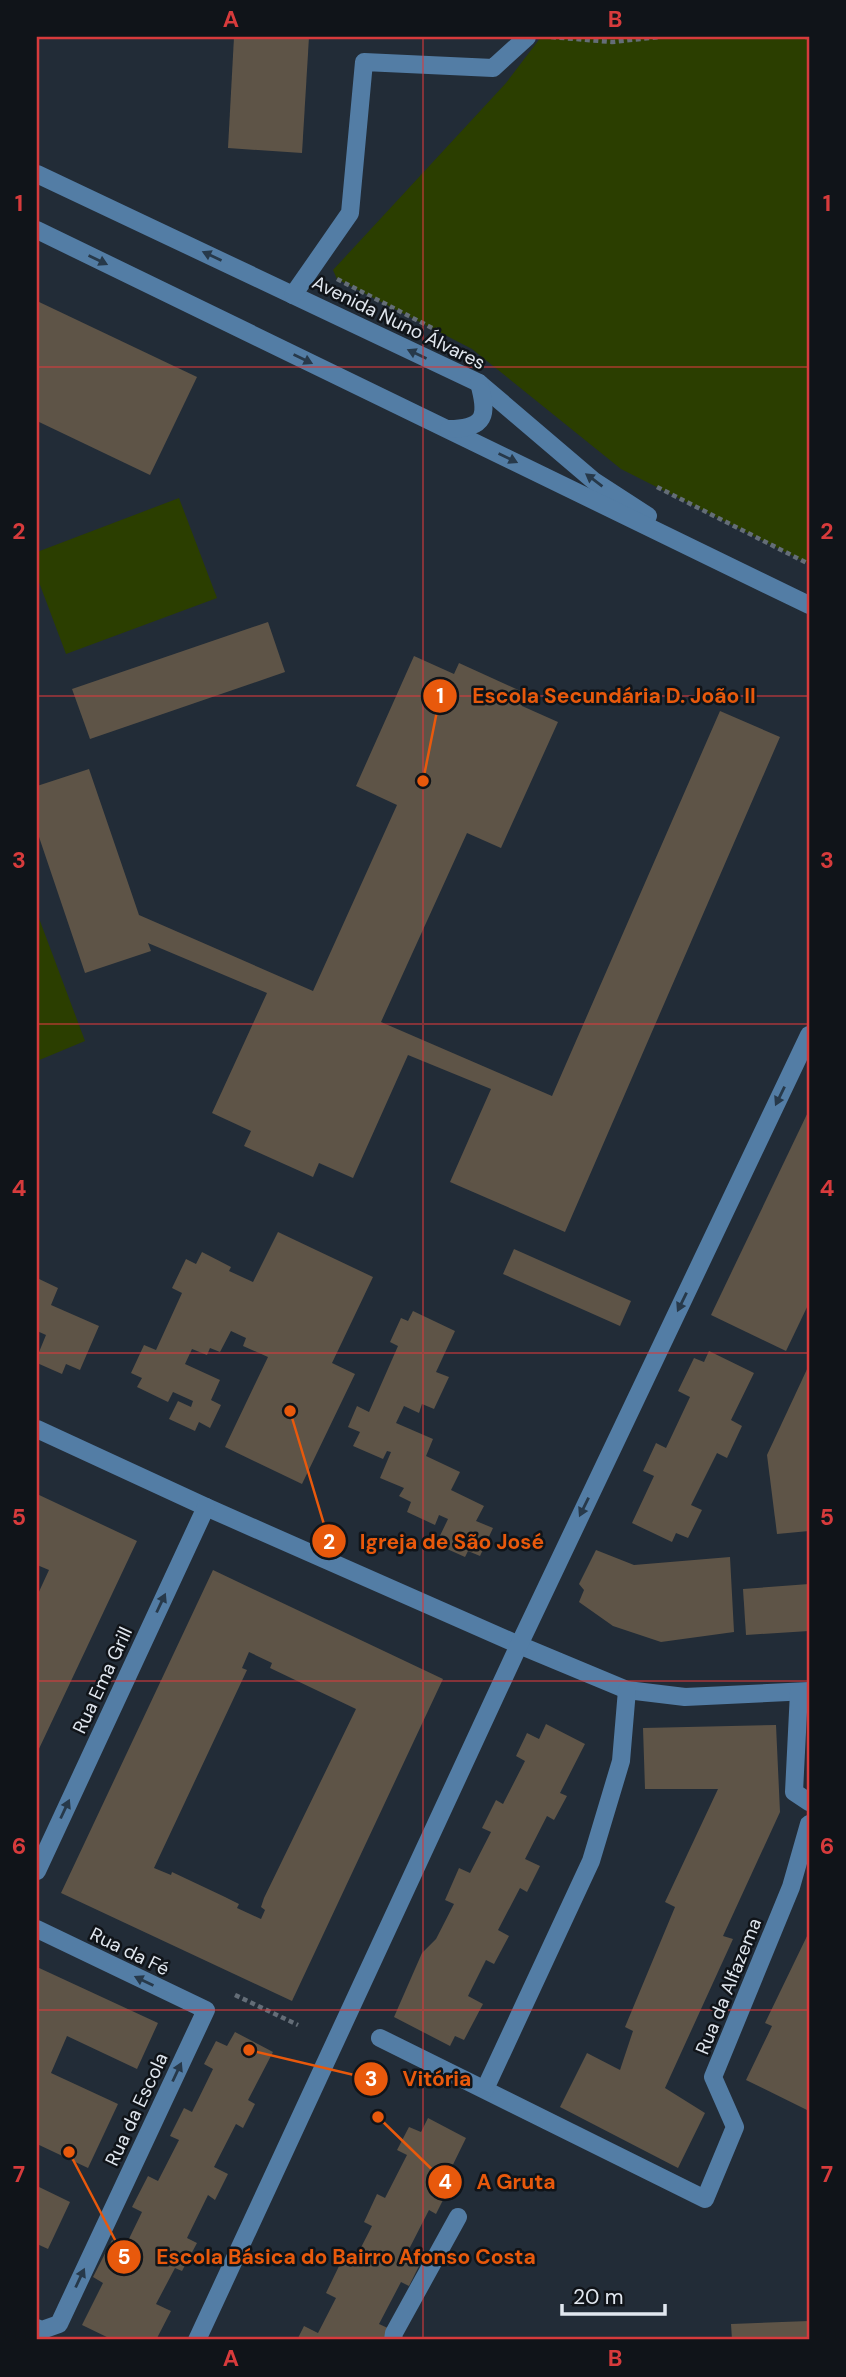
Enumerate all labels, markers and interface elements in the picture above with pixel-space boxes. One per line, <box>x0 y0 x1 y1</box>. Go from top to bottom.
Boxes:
text: A <box>223 4 239 34</box>
text: B <box>608 4 622 34</box>
text: 1 <box>15 188 23 218</box>
text: 1 <box>823 188 831 218</box>
one-way arrow <box>202 250 222 262</box>
one-way arrow <box>88 254 108 265</box>
street label: Avenida Nuno Álvares <box>308 270 490 375</box>
one-way arrow <box>407 348 428 359</box>
one-way arrow <box>293 353 313 365</box>
one-way arrow <box>498 453 518 464</box>
one-way arrow <box>585 473 603 487</box>
text: 2 <box>12 516 26 546</box>
text: 2 <box>820 516 834 546</box>
callout: Escola Secundária D. João II <box>423 675 770 717</box>
text: 1 <box>436 682 444 710</box>
text: Escola Secundária D. João II <box>472 682 756 710</box>
text: 3 <box>12 845 26 875</box>
text: 3 <box>820 845 834 875</box>
one-way arrow <box>774 1086 785 1107</box>
text: 4 <box>12 1173 27 1203</box>
text: 4 <box>820 1173 835 1203</box>
one-way arrow <box>676 1292 688 1312</box>
one-way arrow <box>578 1497 590 1517</box>
text: 5 <box>12 1502 26 1532</box>
text: 5 <box>820 1502 834 1532</box>
callout: Igreja de São José <box>311 1520 559 1562</box>
text: 2 <box>323 1528 335 1556</box>
text: Igreja de São José <box>360 1528 544 1556</box>
one-way arrow <box>155 1593 167 1613</box>
street label: Rua Ema Grill <box>67 1623 138 1738</box>
one-way arrow <box>60 1799 71 1819</box>
text: 6 <box>12 1831 26 1861</box>
text: 6 <box>820 1831 834 1861</box>
street label: Rua da Alfazema <box>690 1914 767 2058</box>
street label: Rua da Fé <box>86 1921 174 1981</box>
one-way arrow <box>134 1975 154 1987</box>
street label: Rua da Escola <box>99 2049 174 2170</box>
callout: Vitória <box>354 2058 486 2100</box>
one-way arrow <box>171 2062 183 2082</box>
text: 3 <box>365 2065 377 2093</box>
text: Vitória <box>403 2065 471 2093</box>
text: 7 <box>13 2159 25 2189</box>
text: 7 <box>821 2159 833 2189</box>
callout: A Gruta <box>428 2161 570 2203</box>
text: 4 <box>438 2168 452 2196</box>
text: A Gruta <box>476 2168 556 2196</box>
callout: Escola Básica do Bairro Afonso Costa <box>107 2236 549 2278</box>
text: 5 <box>117 2243 131 2271</box>
text: Escola Básica do Bairro Afonso Costa <box>156 2243 536 2271</box>
one-way arrow <box>74 2268 86 2288</box>
scale bar <box>562 2272 666 2316</box>
text: 20 m <box>573 2283 624 2311</box>
text: A <box>223 2343 239 2373</box>
text: B <box>608 2343 622 2373</box>

